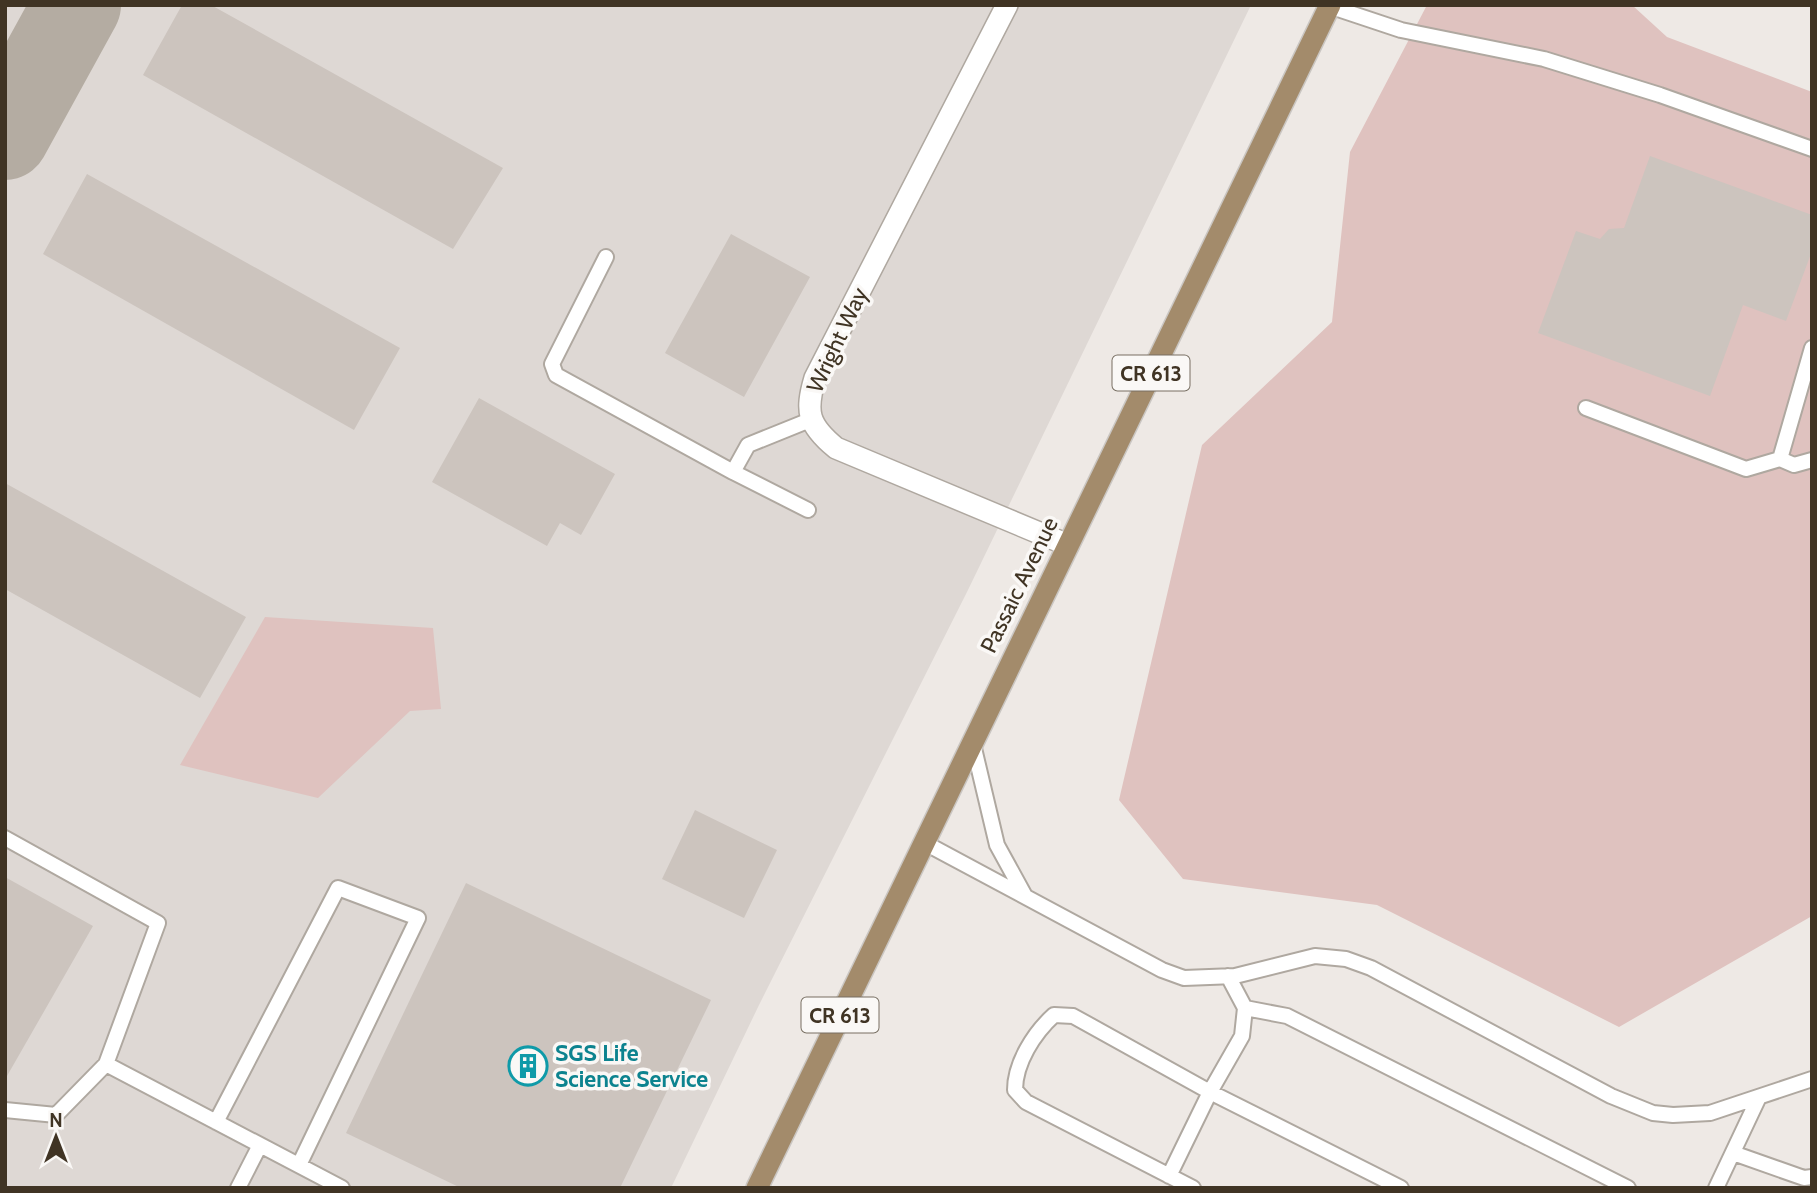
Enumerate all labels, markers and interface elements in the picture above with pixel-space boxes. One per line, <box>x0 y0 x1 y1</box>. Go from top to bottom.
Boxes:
street label: Wright Way <box>800 283 874 397</box>
road number: CR 613 <box>1112 356 1190 390</box>
street label: Passaic Avenue <box>974 512 1064 657</box>
road number: CR 613 <box>802 998 878 1032</box>
place label: SGS Life Science Service <box>555 1039 708 1093</box>
building icon: SGS Life Science Service <box>507 1045 549 1087</box>
north arrow <box>21 1102 91 1172</box>
text: N <box>49 1109 63 1132</box>

